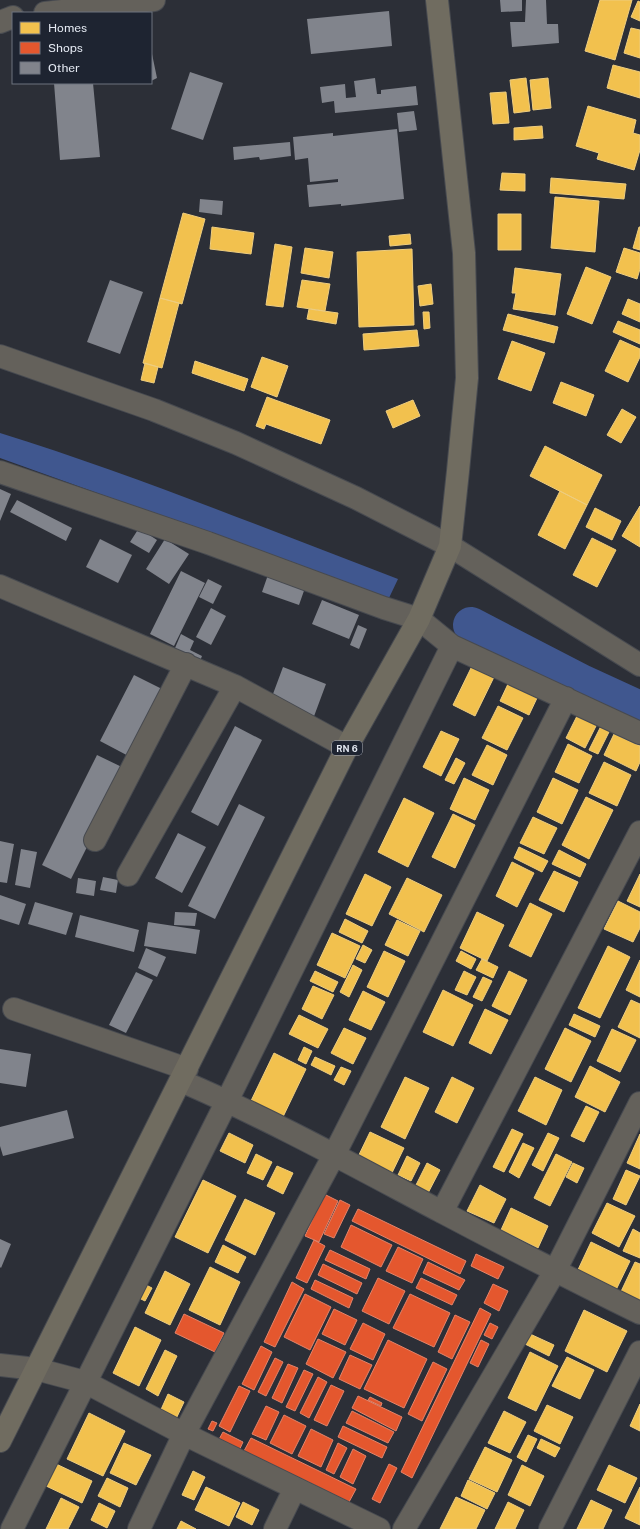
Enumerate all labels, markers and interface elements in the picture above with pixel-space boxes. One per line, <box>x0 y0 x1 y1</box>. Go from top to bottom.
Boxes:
legend <box>12 12 152 84</box>
text: Homes <box>48 21 87 35</box>
text: Shops <box>48 41 83 55</box>
text: Other <box>48 61 80 75</box>
road number: RN 6 <box>332 741 362 755</box>

